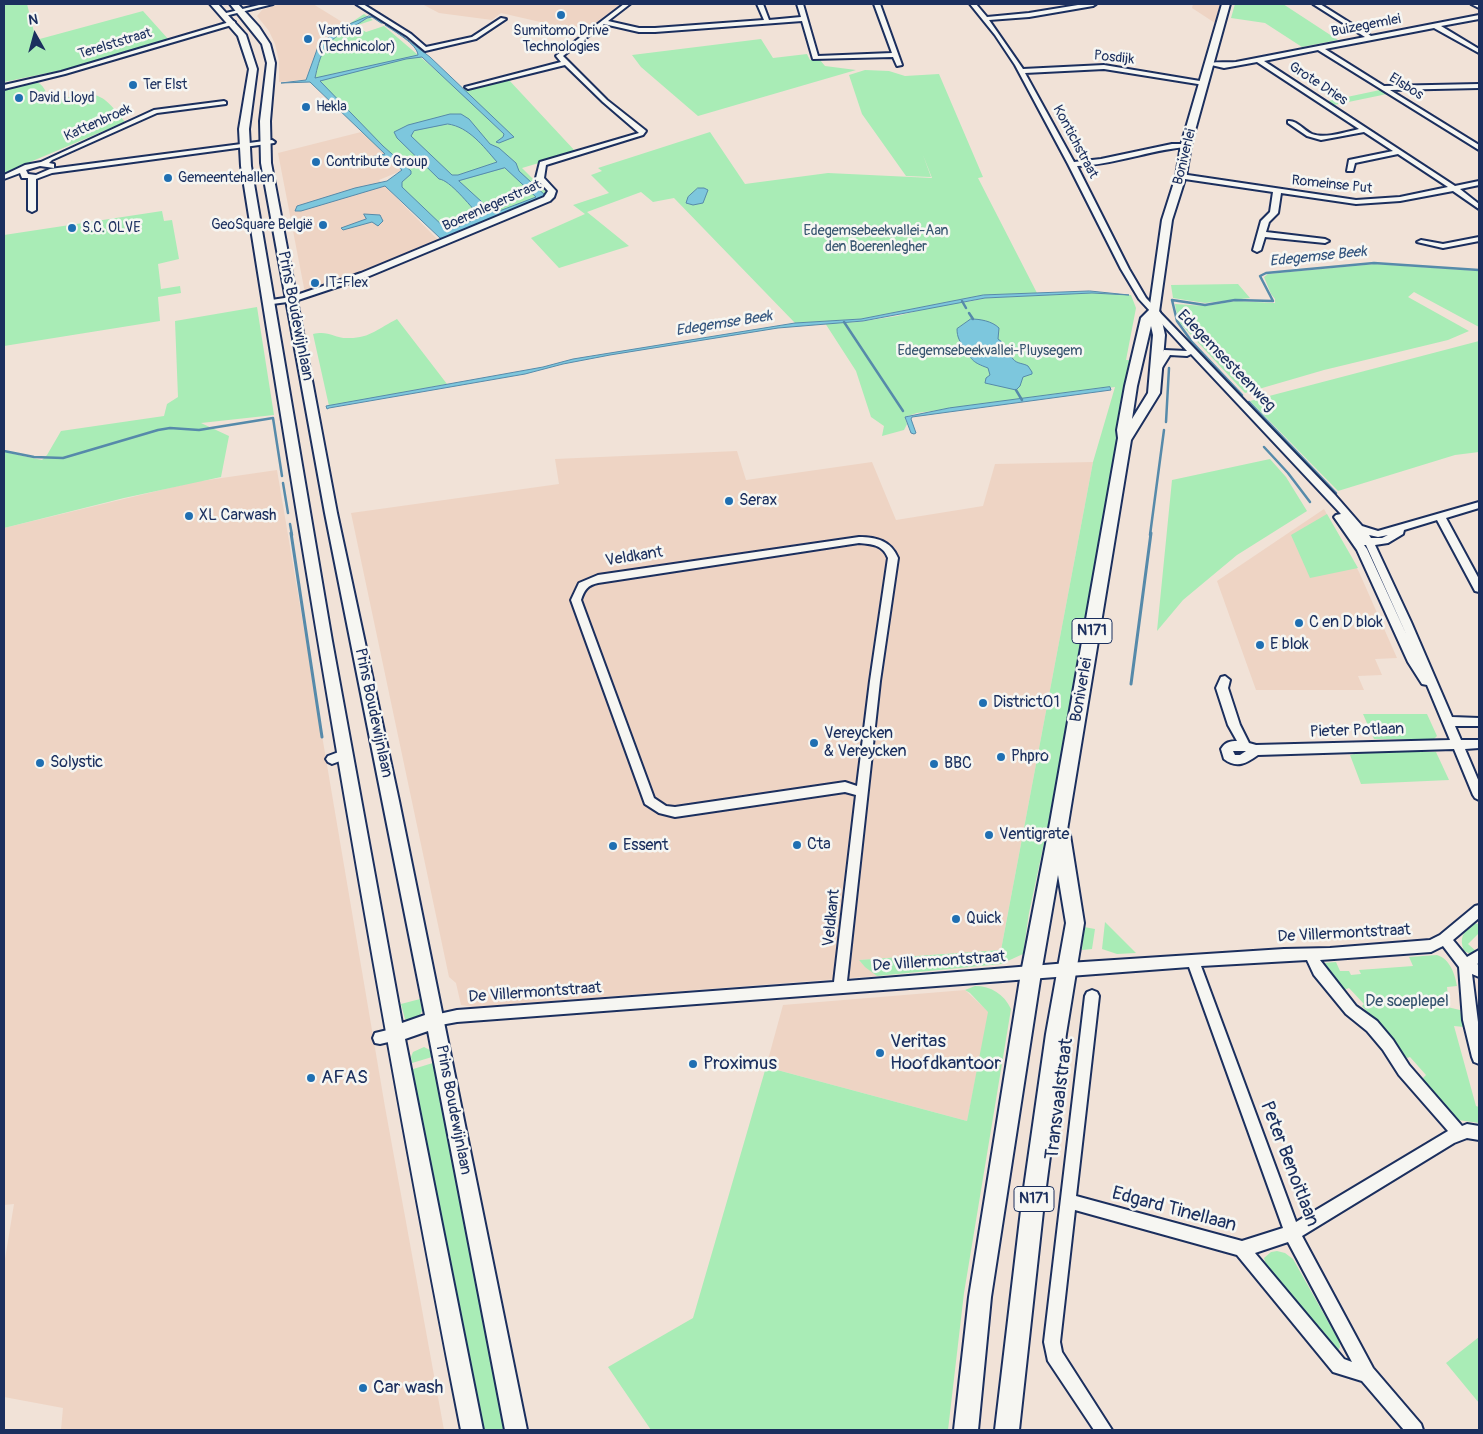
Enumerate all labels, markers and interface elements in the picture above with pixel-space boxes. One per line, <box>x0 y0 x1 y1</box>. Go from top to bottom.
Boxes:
marker: Sumitomo Drive Technologies <box>555 9 567 21</box>
north arrow <box>10 10 60 60</box>
text: N <box>27 11 39 29</box>
street label: Buizegemlei <box>1330 11 1402 41</box>
place label: Vantiva (Technicolor) <box>318 23 396 56</box>
place label: Sumitomo Drive Technologies <box>513 23 609 56</box>
street label: Terelststraat <box>76 25 154 63</box>
marker: Vantiva (Technicolor) <box>302 33 314 45</box>
street label: Posdijk <box>1093 48 1135 68</box>
street label: Grote Dries <box>1286 59 1350 109</box>
street label: Elsbos <box>1386 70 1426 104</box>
place label: Ter Elst <box>143 77 187 93</box>
marker: Ter Elst <box>127 79 139 91</box>
place label: David Lloyd <box>29 90 95 106</box>
marker: David Lloyd <box>13 92 25 104</box>
place label: Hekla <box>316 99 347 115</box>
street label: Kattenbroek <box>62 101 134 145</box>
marker: Hekla <box>300 101 312 113</box>
street label: Kontichstraat <box>1049 102 1101 182</box>
street label: Boniverlei <box>1170 127 1200 187</box>
place label: Contribute Group <box>326 154 428 170</box>
marker: Contribute Group <box>310 156 322 168</box>
place label: Gemeentehallen <box>178 170 275 186</box>
marker: Gemeentehallen <box>162 172 174 184</box>
street label: Romeinse Put <box>1291 172 1373 198</box>
street label: Boerenlegerstraat <box>440 177 544 235</box>
place label: GeoSquare België <box>211 217 313 233</box>
marker: GeoSquare België <box>317 219 329 231</box>
place label: S.C. OLVE <box>82 220 140 236</box>
marker: S.C. OLVE <box>66 222 78 234</box>
park label: Edegemsebeekvallei-Aan den Boerenlegher <box>804 223 948 256</box>
water label: Edegemse Beek <box>1269 243 1367 271</box>
street label: Prins Boudewijnlaan <box>273 249 317 383</box>
place label: IT-Flex <box>325 275 368 291</box>
marker: IT-Flex <box>309 277 321 289</box>
street label: Edegemsesteenweg <box>1173 306 1279 416</box>
water label: Edegemse Beek <box>674 307 774 341</box>
park label: Edegemsebeekvallei-Pluysegem <box>898 343 1082 359</box>
place label: Serax <box>739 491 777 511</box>
marker: Serax <box>723 495 735 507</box>
place label: XL Carwash <box>199 506 276 526</box>
marker: XL Carwash <box>183 510 195 522</box>
street label: Veldkant <box>604 543 664 571</box>
place label: C en D blok <box>1309 613 1383 633</box>
marker: C en D blok <box>1293 617 1305 629</box>
road number: N171 <box>1072 618 1112 644</box>
place label: E blok <box>1270 635 1309 655</box>
marker: E blok <box>1254 639 1266 651</box>
street label: Prins Boudewijnlaan <box>350 647 396 779</box>
street label: Boniverlei <box>1067 656 1097 724</box>
place label: District01 <box>993 693 1060 713</box>
marker: District01 <box>977 697 989 709</box>
street label: Pieter Potlaan <box>1310 720 1404 742</box>
place label: Vereycken & Vereycken <box>824 724 906 762</box>
marker: Vereycken & Vereycken <box>808 737 820 749</box>
place label: Phpro <box>1011 747 1049 767</box>
marker: Phpro <box>995 751 1007 763</box>
place label: Solystic <box>50 753 103 773</box>
place label: BBC <box>944 754 972 774</box>
marker: Solystic <box>34 757 46 769</box>
marker: BBC <box>928 758 940 770</box>
place label: Ventigrate <box>999 825 1069 845</box>
marker: Ventigrate <box>983 829 995 841</box>
place label: Cta <box>807 835 831 855</box>
place label: Essent <box>623 836 669 856</box>
marker: Cta <box>791 839 803 851</box>
marker: Essent <box>607 840 619 852</box>
street label: Veldkant <box>819 888 845 948</box>
place label: Quick <box>966 909 1001 929</box>
marker: Quick <box>950 913 962 925</box>
street label: De Villermontstraat <box>1277 921 1411 947</box>
street label: De Villermontstraat <box>872 948 1006 976</box>
street label: De Villermontstraat <box>468 979 602 1007</box>
park label: De soeplepel <box>1365 992 1449 1012</box>
place label: Veritas Hoofdkantoor <box>890 1031 1001 1075</box>
street label: Transvaalstraat <box>1041 1037 1079 1161</box>
street label: Prins Boudewijnlaan <box>431 1043 475 1177</box>
marker: Veritas Hoofdkantoor <box>874 1047 886 1059</box>
place label: Proximus <box>703 1053 777 1075</box>
marker: Proximus <box>687 1058 699 1070</box>
place label: AFAS <box>321 1067 368 1089</box>
marker: AFAS <box>305 1072 317 1084</box>
street label: Peter Benoitlaan <box>1255 1098 1323 1230</box>
street label: Edgard Tinellaan <box>1109 1182 1239 1238</box>
road number: N171 <box>1014 1186 1054 1212</box>
place label: Car wash <box>373 1377 444 1399</box>
marker: Car wash <box>357 1382 369 1394</box>

